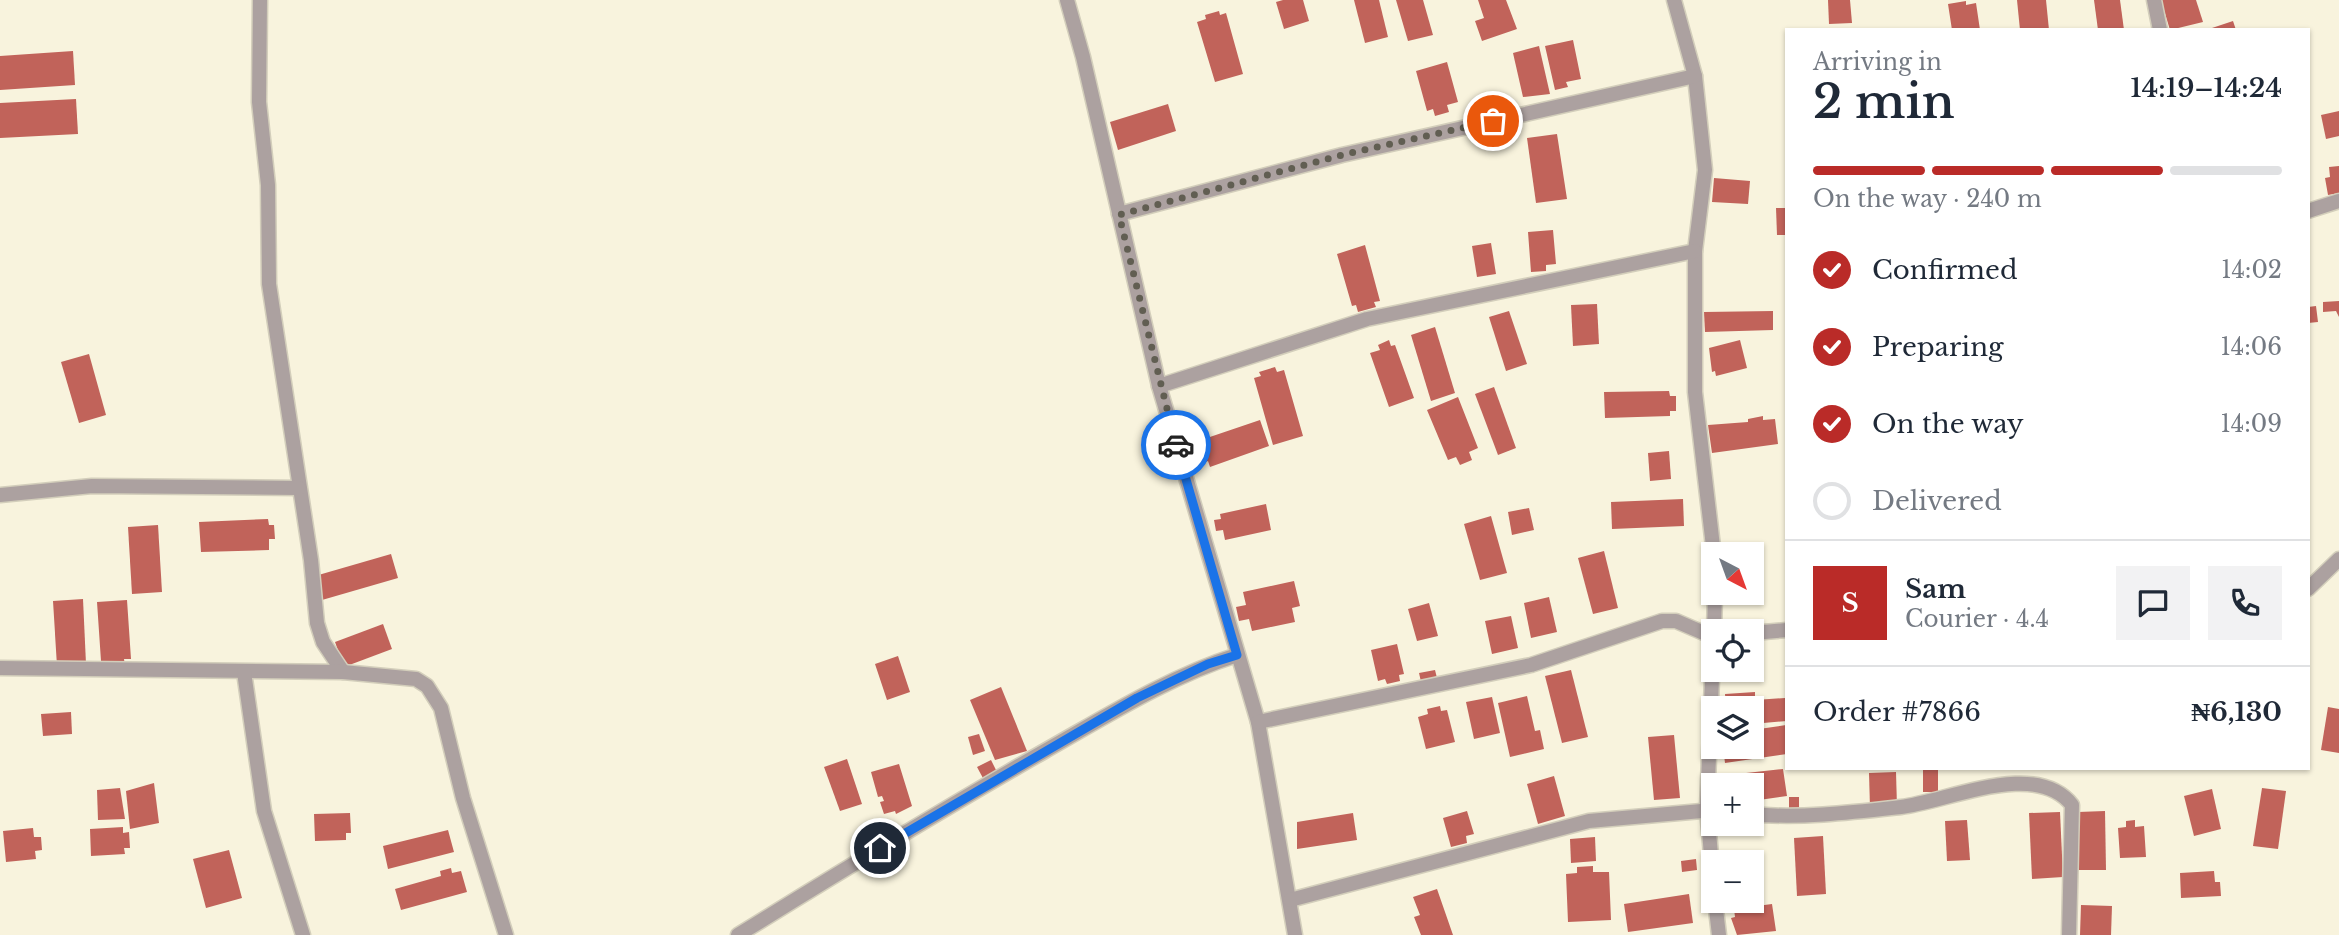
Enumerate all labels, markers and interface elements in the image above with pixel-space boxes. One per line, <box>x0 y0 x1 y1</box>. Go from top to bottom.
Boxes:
text: Arriving in <box>1813 48 1942 76</box>
text: 14:19–14:24 <box>2130 72 2282 104</box>
text: 2 min <box>1813 73 1955 130</box>
pin <box>1463 91 1523 151</box>
icon: bag <box>1474 102 1512 140</box>
text: On the way · 240 m <box>1813 185 2042 213</box>
icon: check <box>1813 251 1851 289</box>
text: Confirmed <box>1872 254 2017 286</box>
text: 14:02 <box>2221 256 2282 284</box>
icon: check <box>1813 328 1851 366</box>
text: Preparing <box>1872 331 2004 363</box>
text: 14:06 <box>2221 333 2282 361</box>
icon: check <box>1813 405 1851 443</box>
text: On the way <box>1872 408 2024 440</box>
courier <box>1141 410 1211 480</box>
text: 14:09 <box>2221 410 2282 438</box>
icon: car <box>1157 426 1195 464</box>
text: Delivered <box>1872 485 2002 517</box>
north arrow <box>1701 542 1764 606</box>
map controls <box>1701 542 1764 913</box>
button: chat <box>2116 566 2190 640</box>
button: phone <box>2208 566 2282 640</box>
text: Sam <box>1905 573 1966 605</box>
text: S <box>1841 587 1859 619</box>
text: Courier · 4.4 <box>1905 605 2049 633</box>
button: locate <box>1701 619 1764 682</box>
button: layers <box>1701 696 1764 759</box>
text: Order #7866 <box>1813 696 1981 728</box>
text: ₦6,130 <box>2191 696 2282 728</box>
button: + <box>1701 773 1764 836</box>
pin <box>850 818 910 878</box>
icon: home <box>861 829 899 867</box>
button: − <box>1701 850 1764 913</box>

